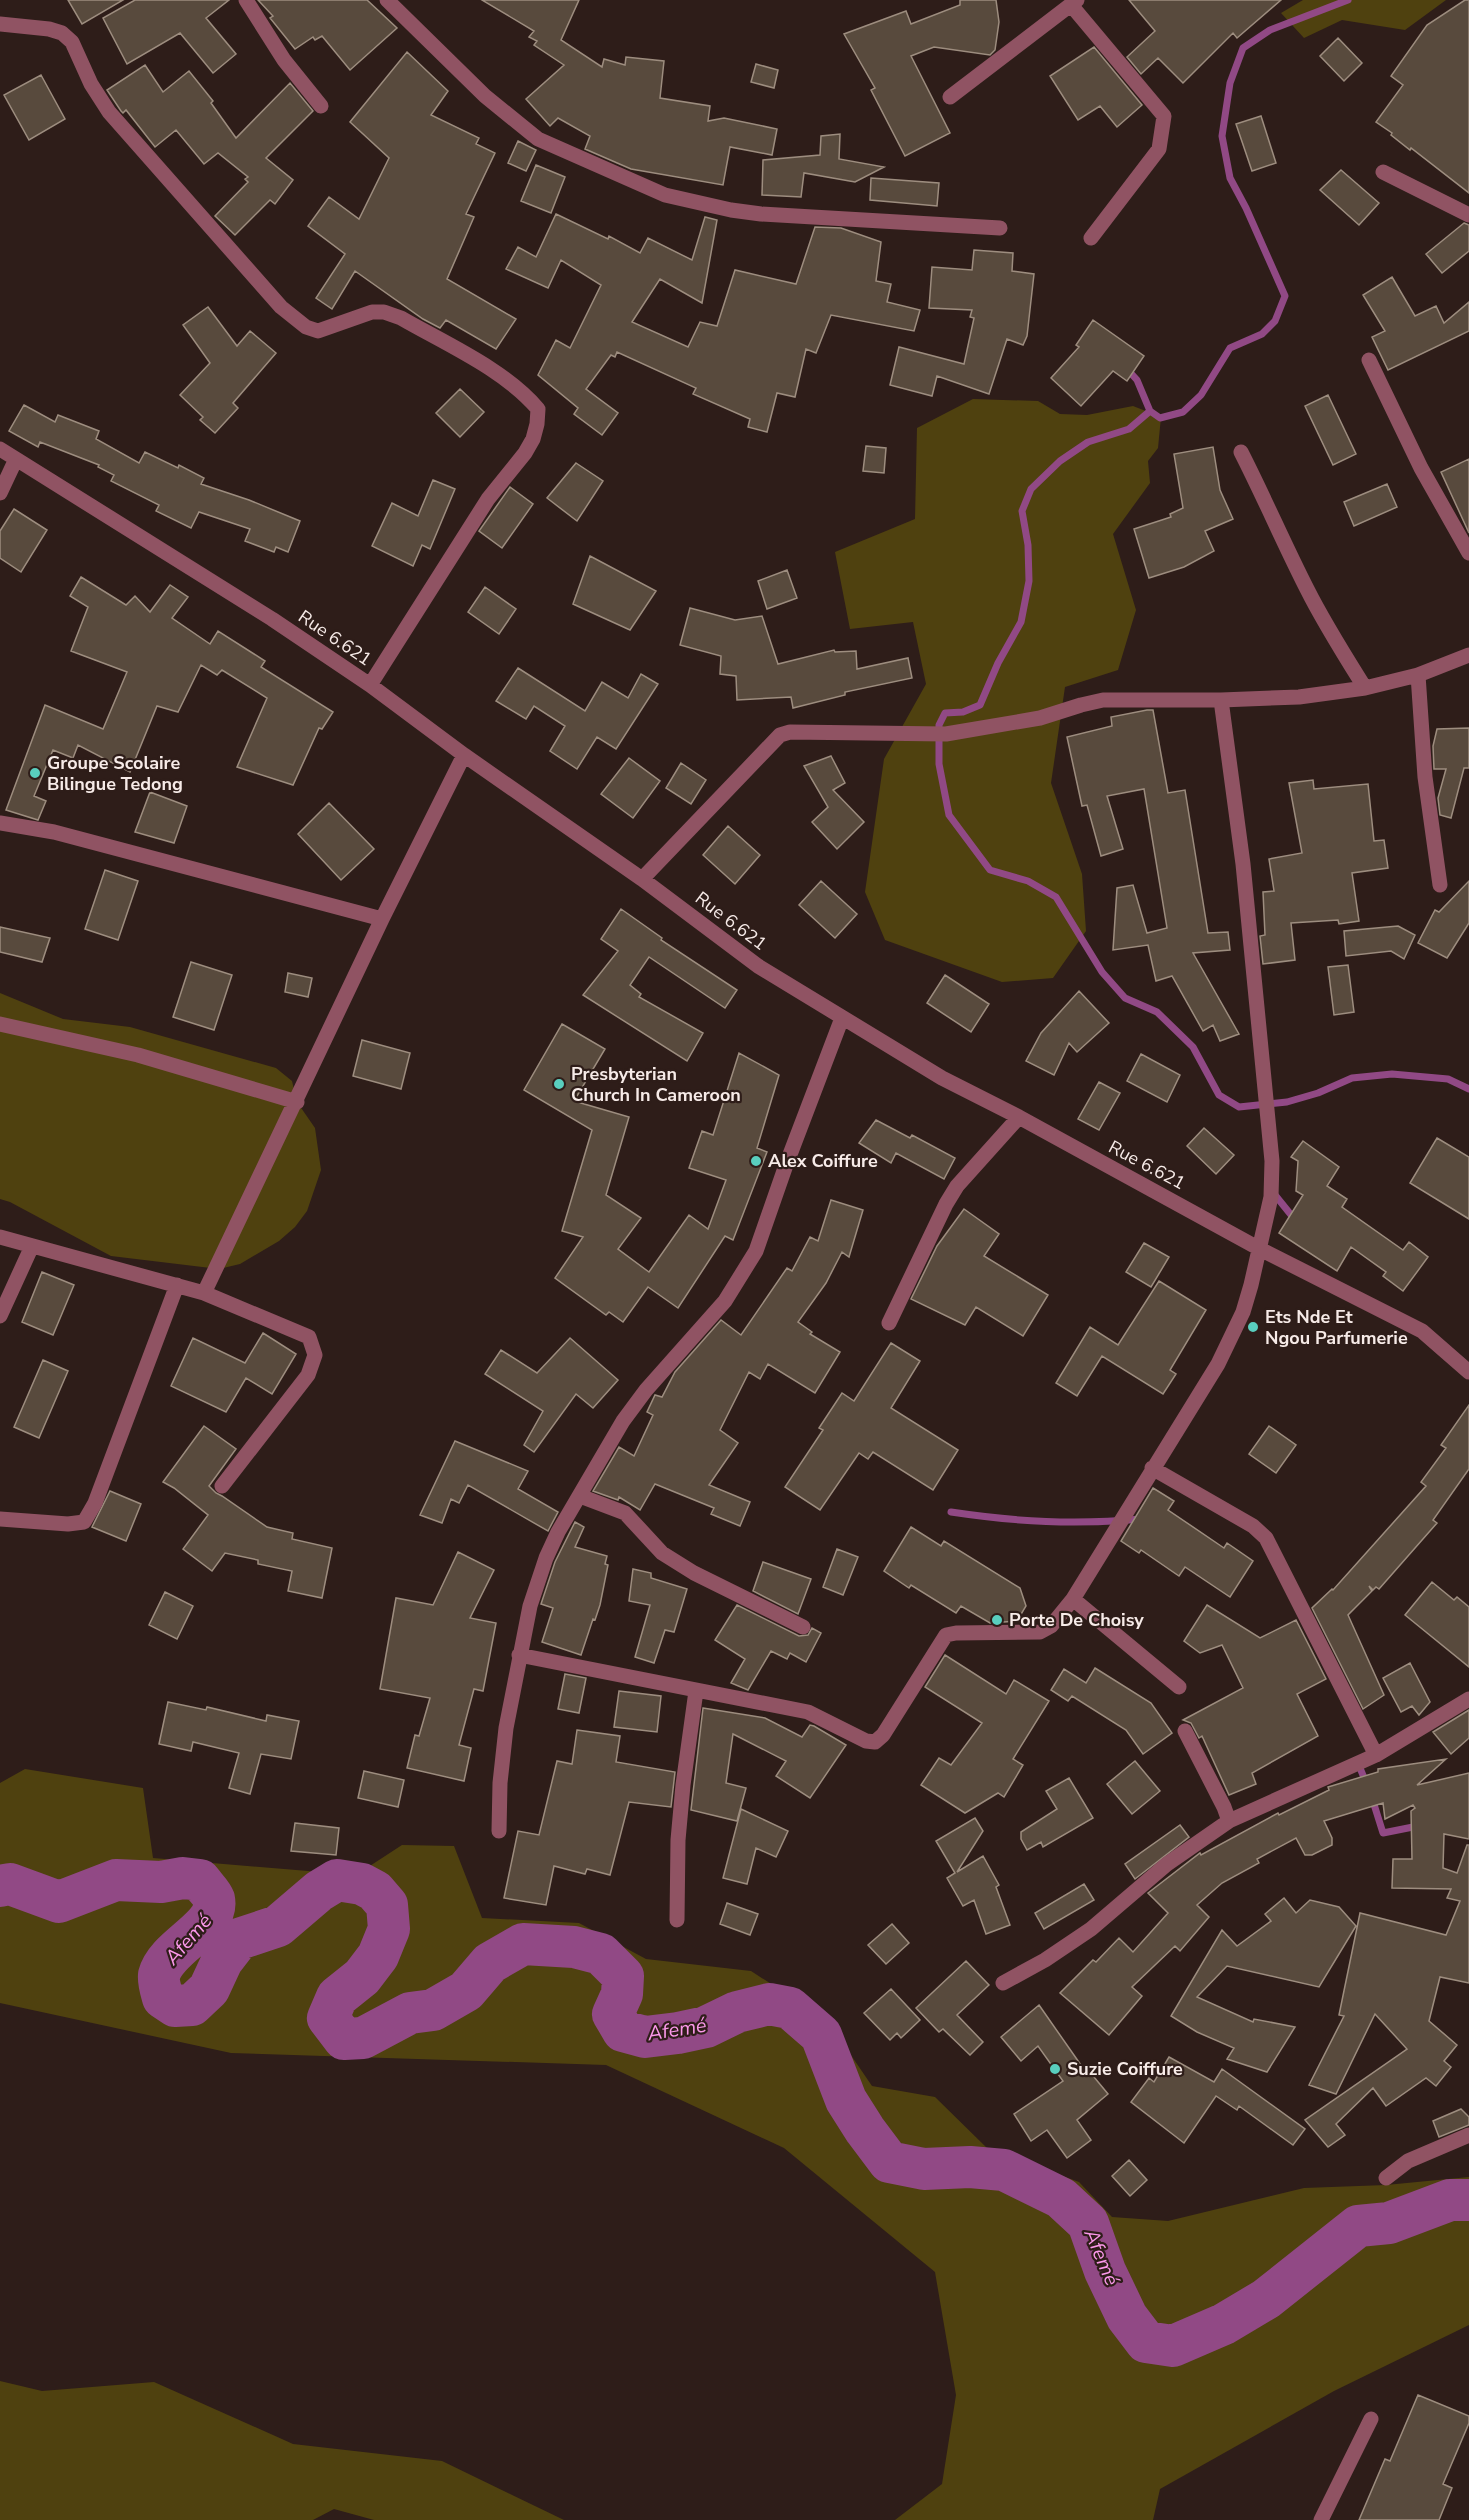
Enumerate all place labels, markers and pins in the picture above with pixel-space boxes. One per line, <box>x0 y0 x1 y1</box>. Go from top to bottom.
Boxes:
place label: Groupe Scolaire Bilingue Tedong <box>47 751 183 796</box>
marker: Groupe Scolaire Bilingue Tedong <box>28 766 42 780</box>
place label: Presbyterian Church In Cameroon <box>571 1062 741 1107</box>
marker: Presbyterian Church In Cameroon <box>552 1077 566 1091</box>
place label: Alex Coiffure <box>768 1149 878 1173</box>
marker: Alex Coiffure <box>749 1154 763 1168</box>
place label: Ets Nde Et Ngou Parfumerie <box>1265 1305 1408 1350</box>
marker: Ets Nde Et Ngou Parfumerie <box>1246 1320 1260 1334</box>
place label: Porte De Choisy <box>1009 1608 1144 1632</box>
marker: Porte De Choisy <box>990 1613 1004 1627</box>
place label: Suzie Coiffure <box>1067 2057 1183 2081</box>
marker: Suzie Coiffure <box>1048 2062 1062 2076</box>

